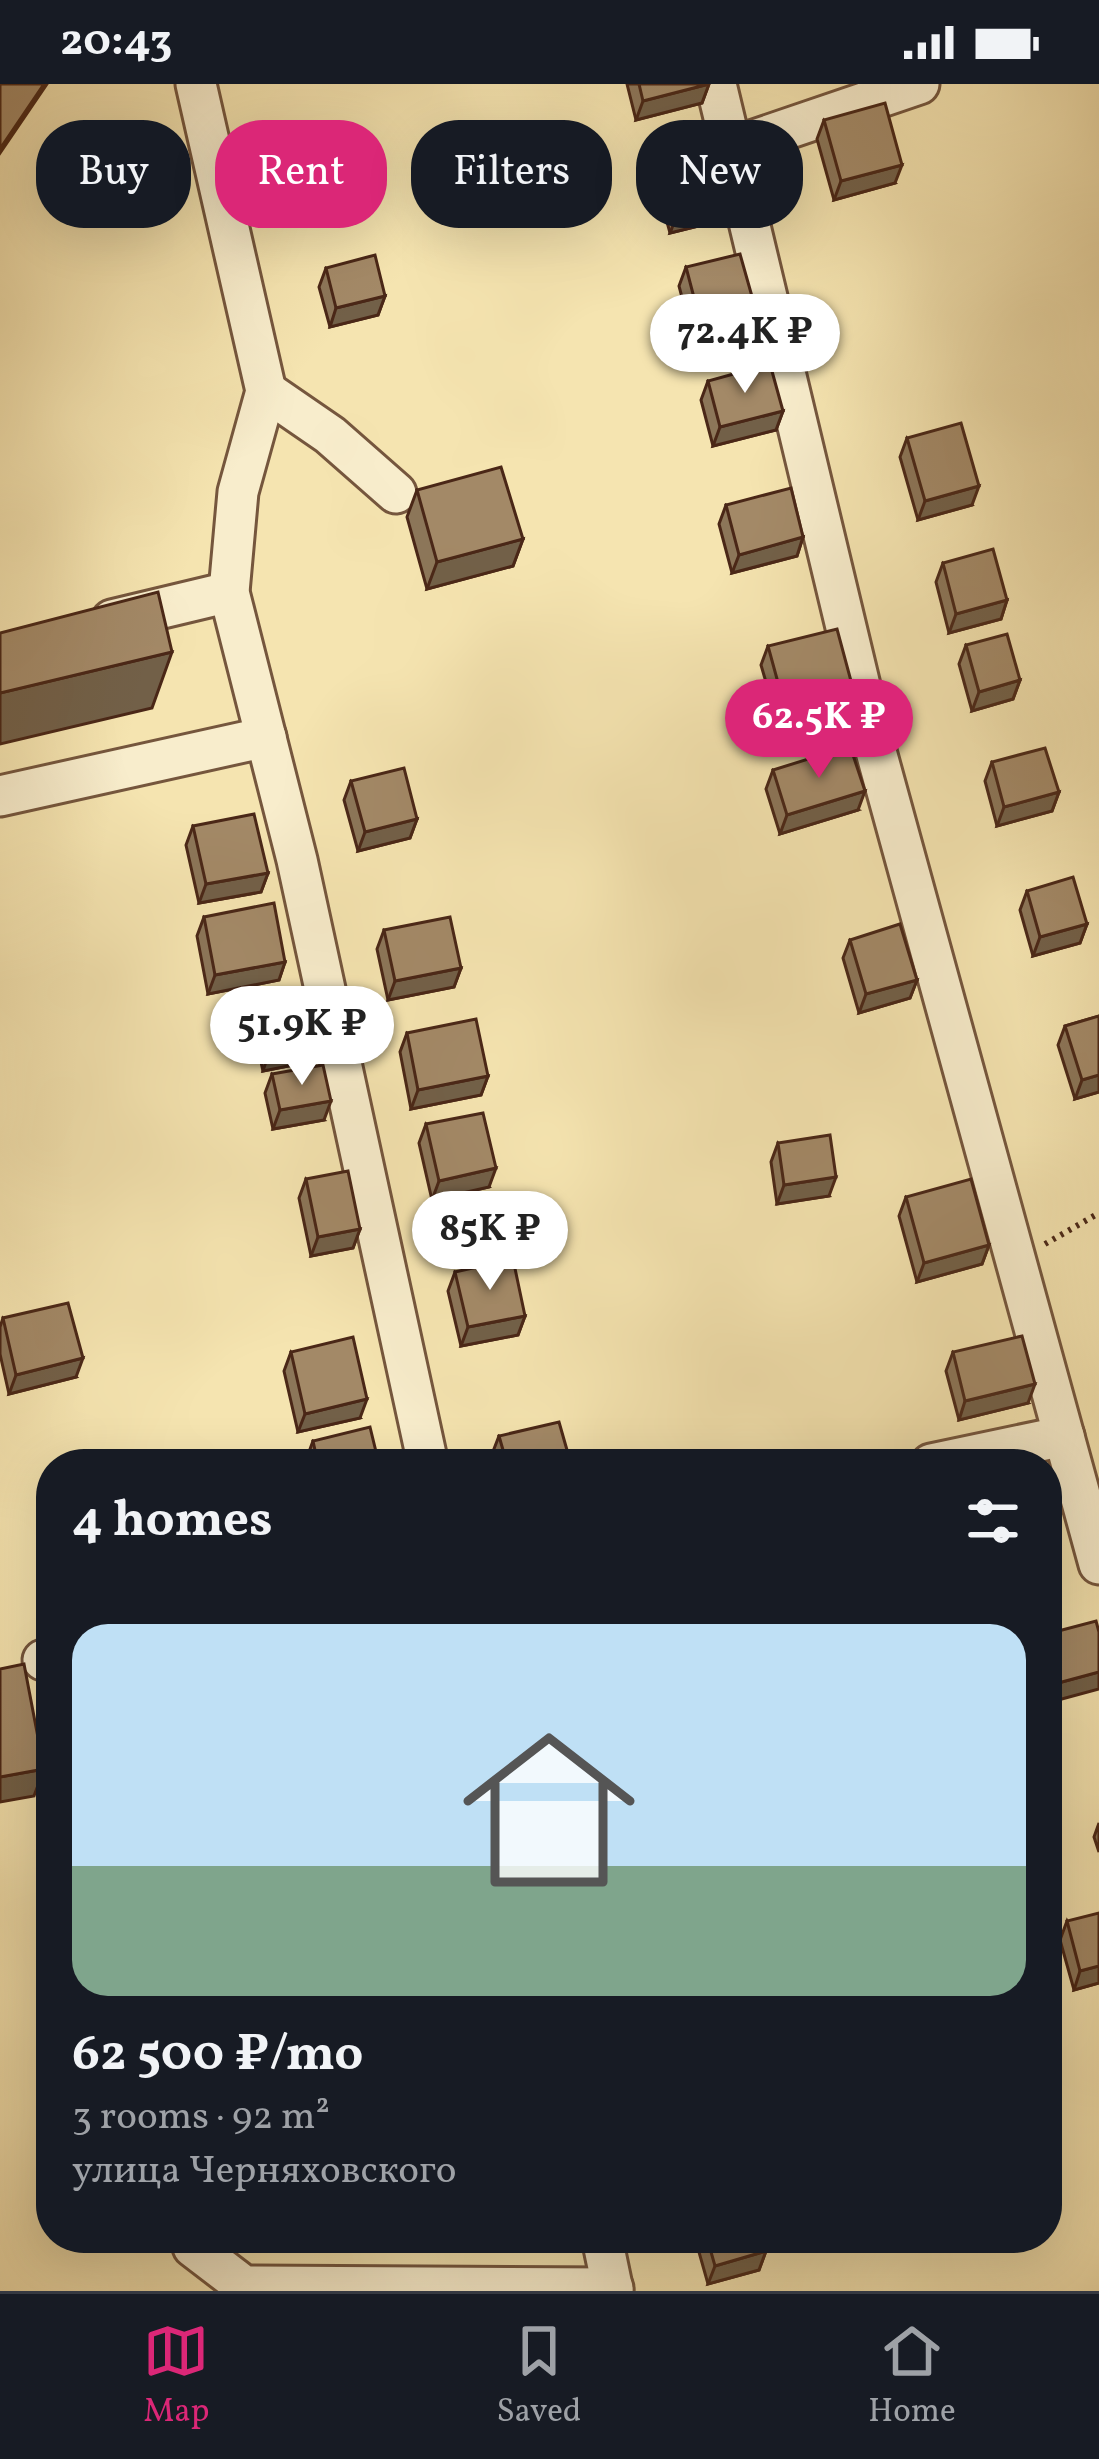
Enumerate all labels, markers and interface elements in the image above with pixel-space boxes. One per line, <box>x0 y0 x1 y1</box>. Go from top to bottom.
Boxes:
text: 20:43 <box>60 11 172 74</box>
chip: Buy <box>36 120 191 228</box>
chip: Rent <box>215 120 387 228</box>
chip: Filters <box>411 120 612 228</box>
chip: New <box>636 120 803 228</box>
pin: 72.4K ₽ <box>634 294 856 396</box>
text: 72.4K ₽ <box>677 306 813 360</box>
pin: 62.5K ₽ <box>708 679 930 781</box>
text: 62.5K ₽ <box>752 691 886 745</box>
pin: 51.9K ₽ <box>191 986 413 1088</box>
text: 51.9K ₽ <box>237 998 367 1052</box>
pin: 85K ₽ <box>406 1191 574 1293</box>
text: 85K ₽ <box>439 1203 541 1257</box>
text: 4 homes <box>72 1486 273 1557</box>
icon: filters <box>960 1488 1026 1554</box>
icon: home <box>441 1702 657 1918</box>
text: 62 500 ₽/mo <box>72 2020 363 2091</box>
text: 3 rooms · 92 m² <box>72 2091 330 2145</box>
text: улица Черняховского <box>72 2145 456 2199</box>
tab: Map <box>143 2318 210 2436</box>
tab: Saved <box>496 2318 581 2436</box>
tab: Home <box>868 2318 956 2436</box>

